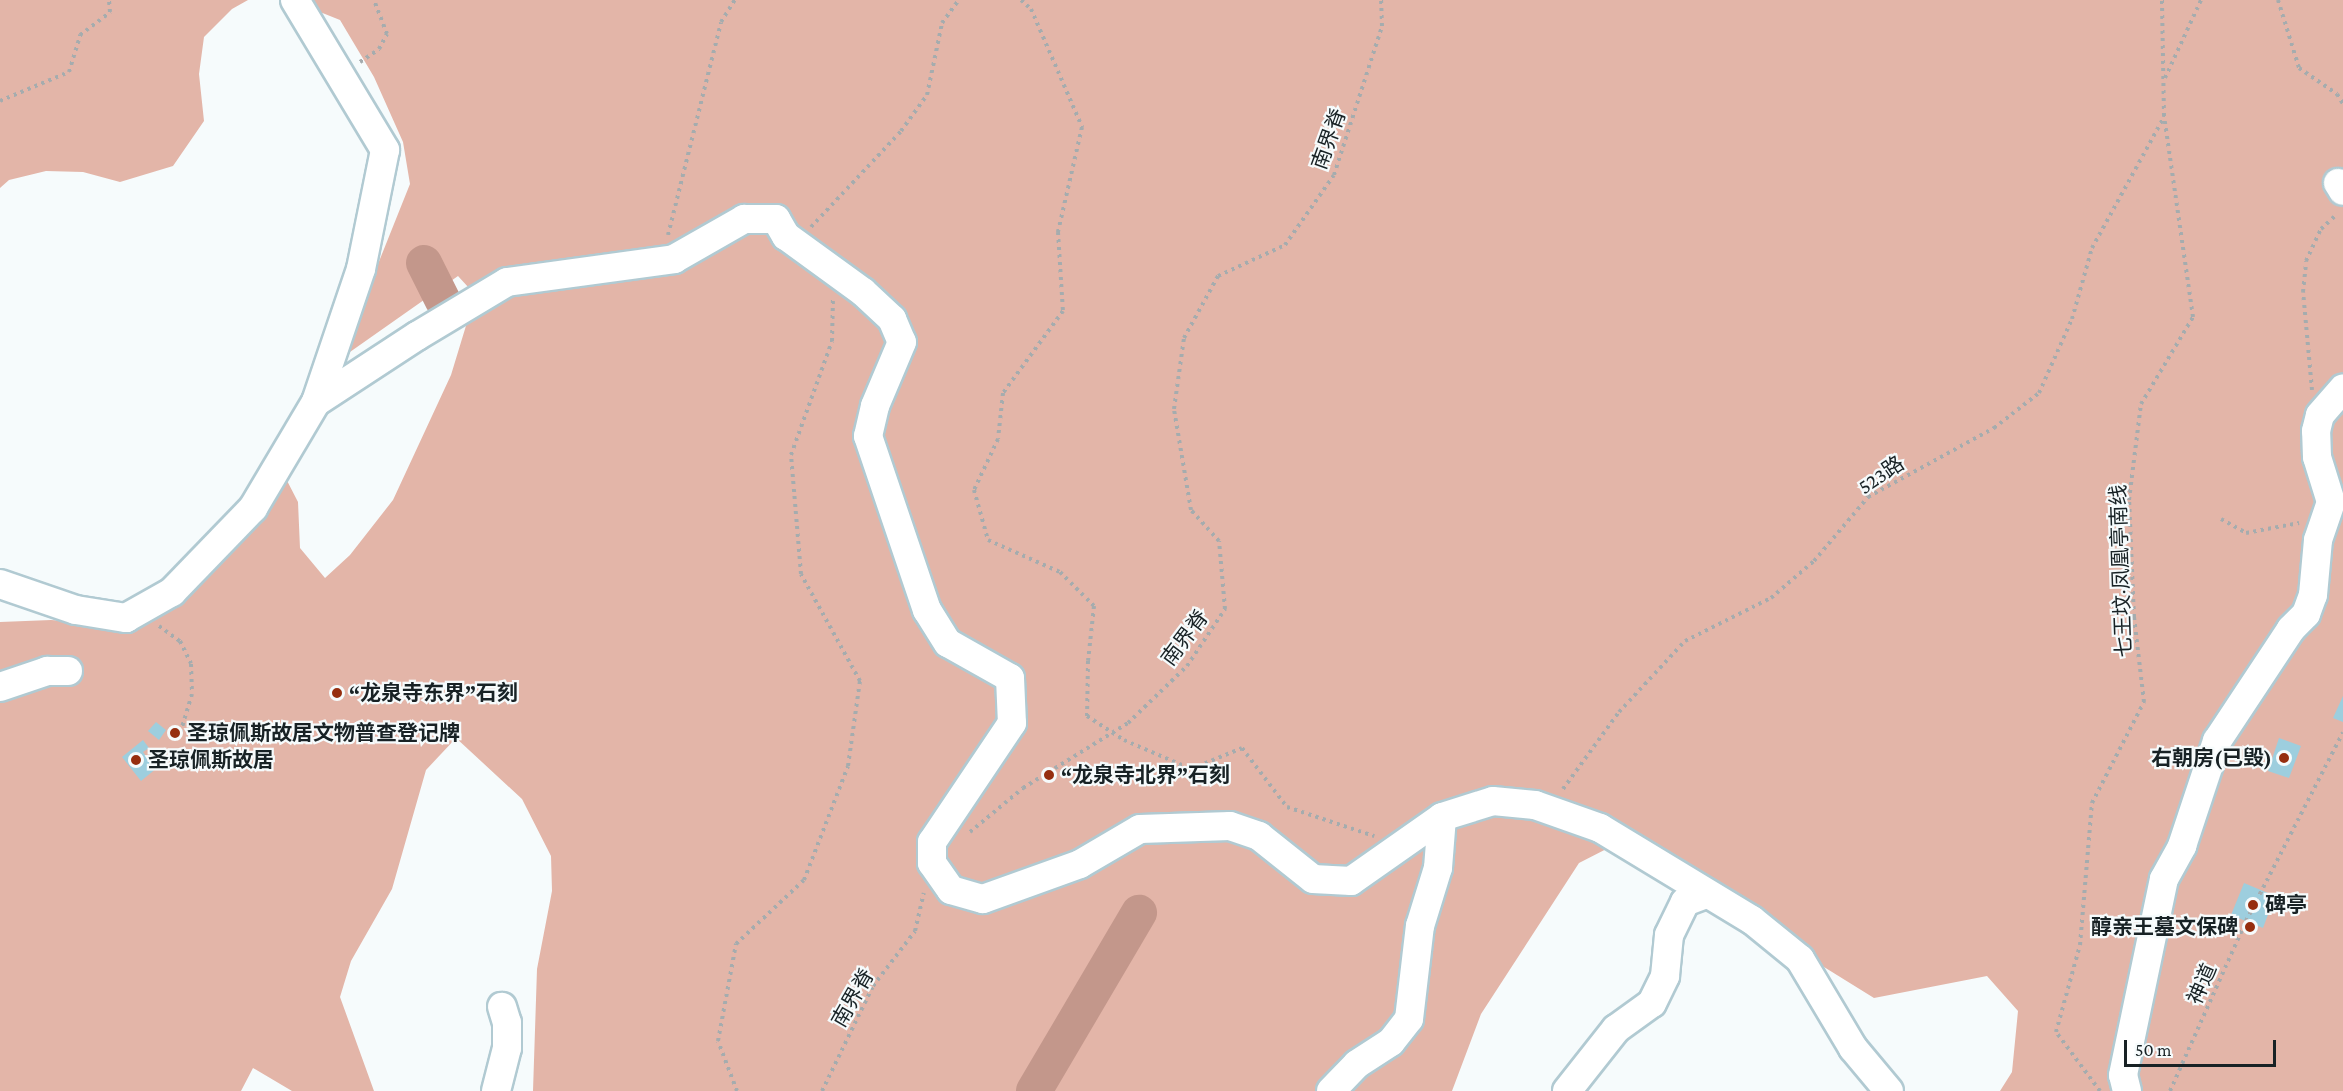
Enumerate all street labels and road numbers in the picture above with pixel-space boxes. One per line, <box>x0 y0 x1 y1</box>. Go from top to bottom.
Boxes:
street label: 南界脊 <box>1306 105 1352 173</box>
street label: 523路 <box>1853 450 1909 500</box>
street label: 七王坟·凤凰亭南线 <box>2105 484 2137 658</box>
street label: 南界脊 <box>1156 605 1214 671</box>
street label: 神道 <box>2182 960 2222 1008</box>
street label: 南界脊 <box>826 964 880 1032</box>

